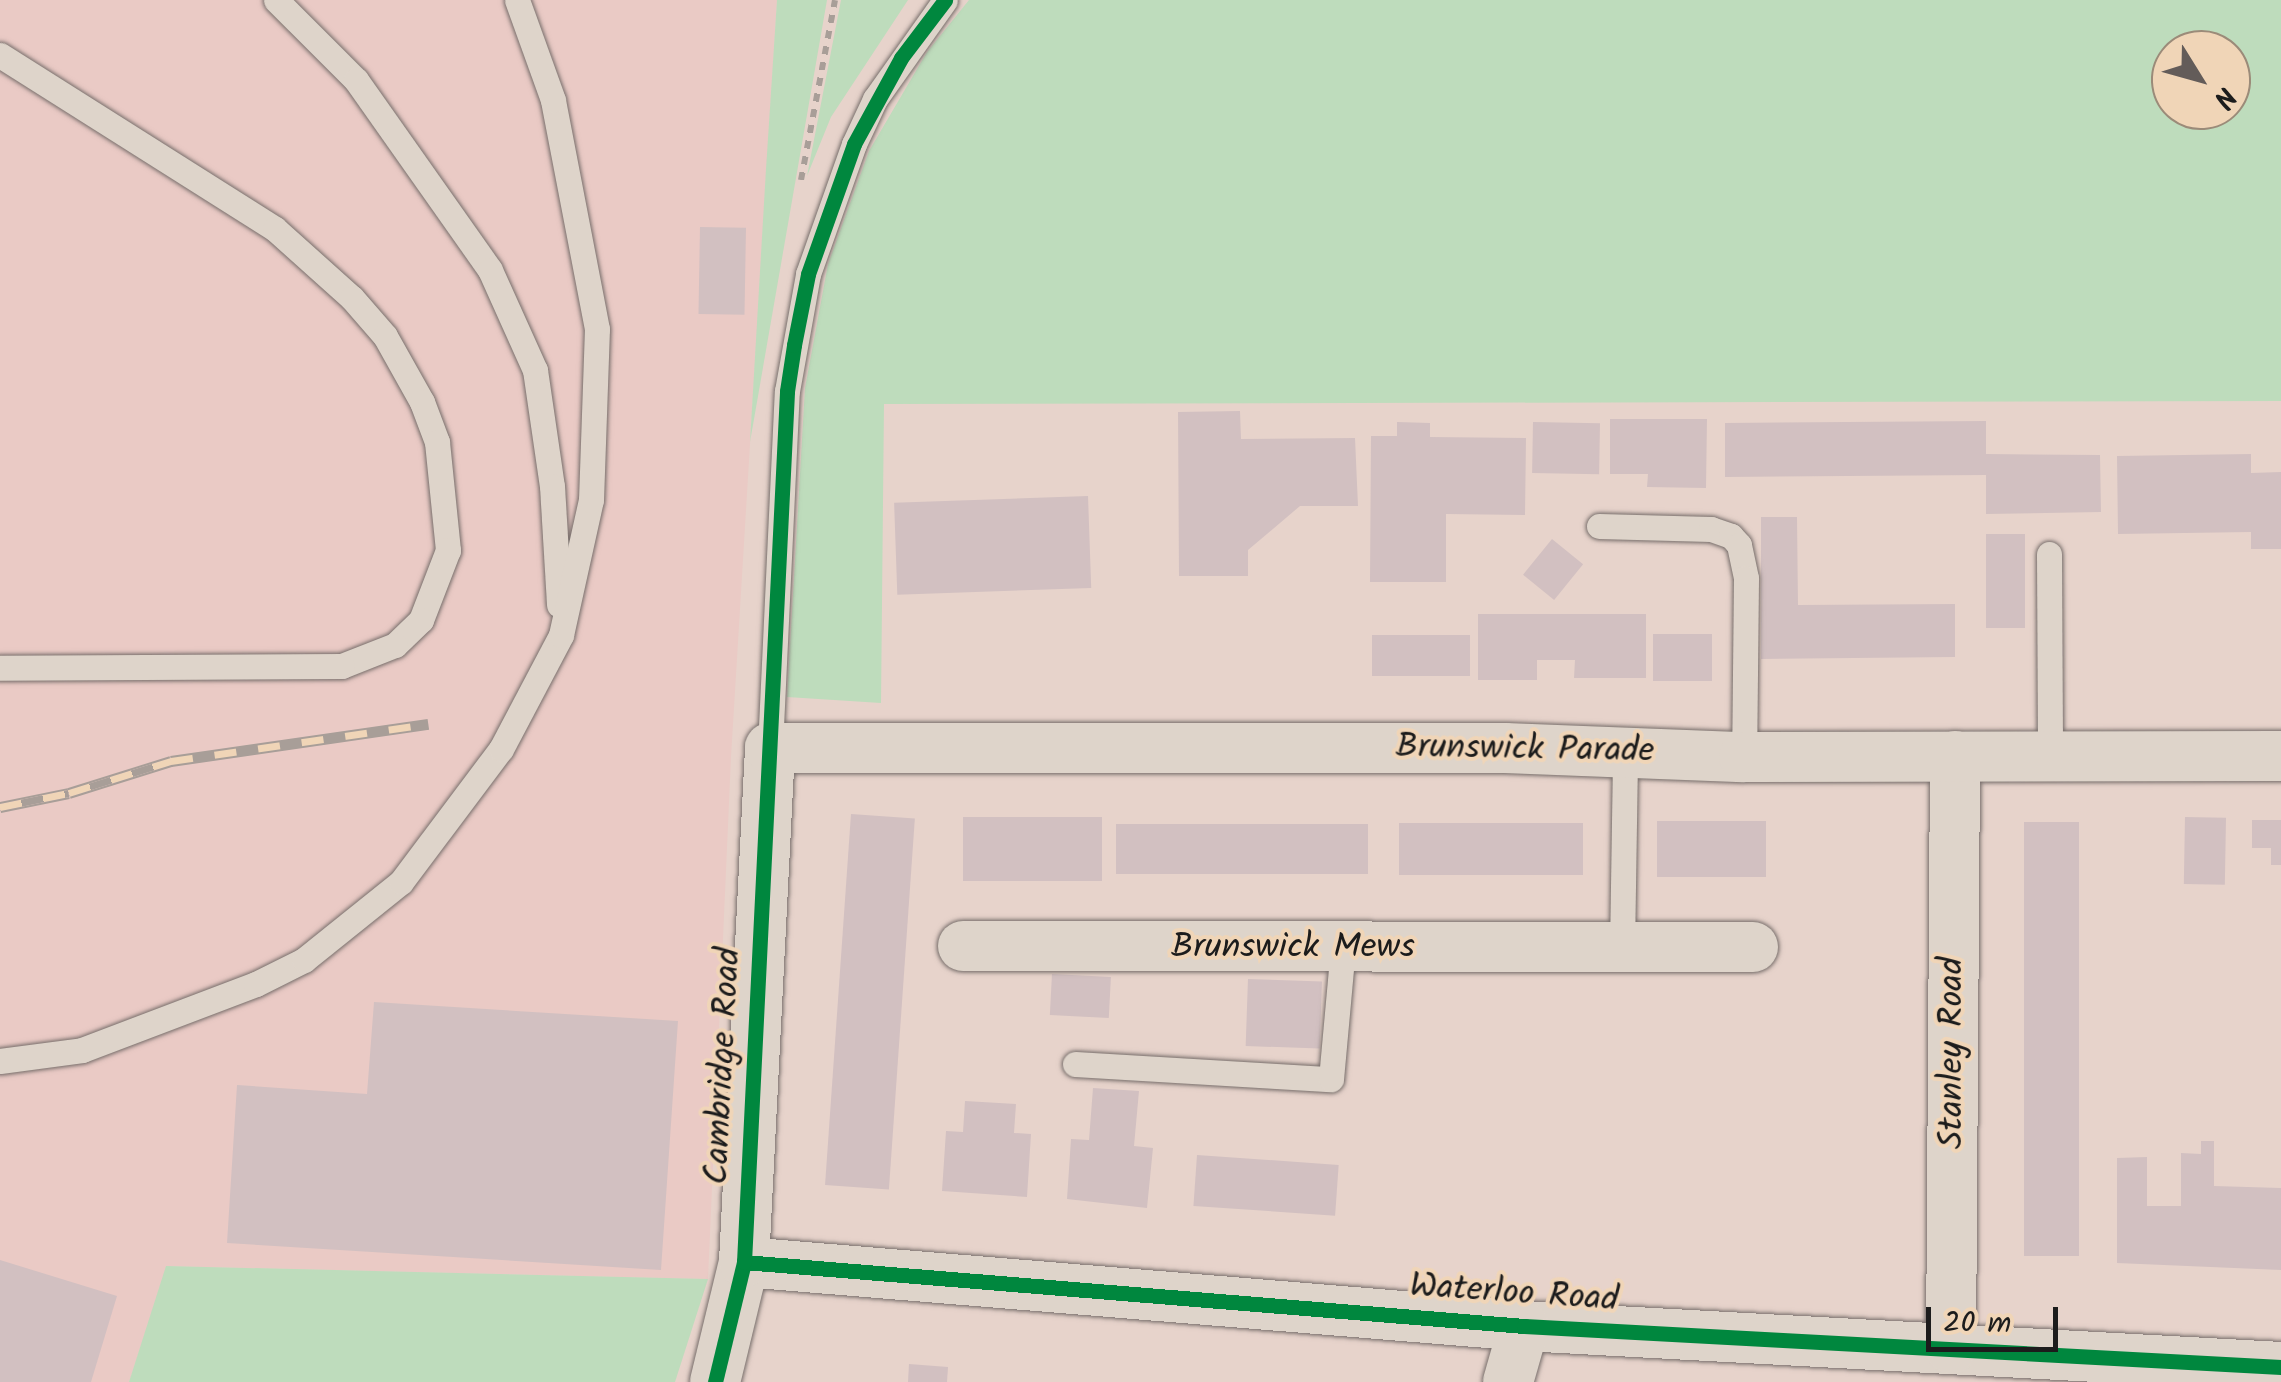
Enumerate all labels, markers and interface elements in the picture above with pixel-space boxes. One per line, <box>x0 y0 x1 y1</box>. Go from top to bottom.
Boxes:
north arrow <box>2151 30 2251 130</box>
text: N <box>2200 77 2247 118</box>
street label: Brunswick Parade <box>1395 727 1655 773</box>
street label: Brunswick Mews <box>1171 927 1415 969</box>
street label: Cambridge Road <box>697 946 751 1186</box>
street label: Stanley Road <box>1932 957 1974 1149</box>
street label: Waterloo Road <box>1408 1266 1620 1322</box>
scale bar <box>1931 1287 2064 1349</box>
text: 20 m <box>1943 1300 2011 1348</box>

